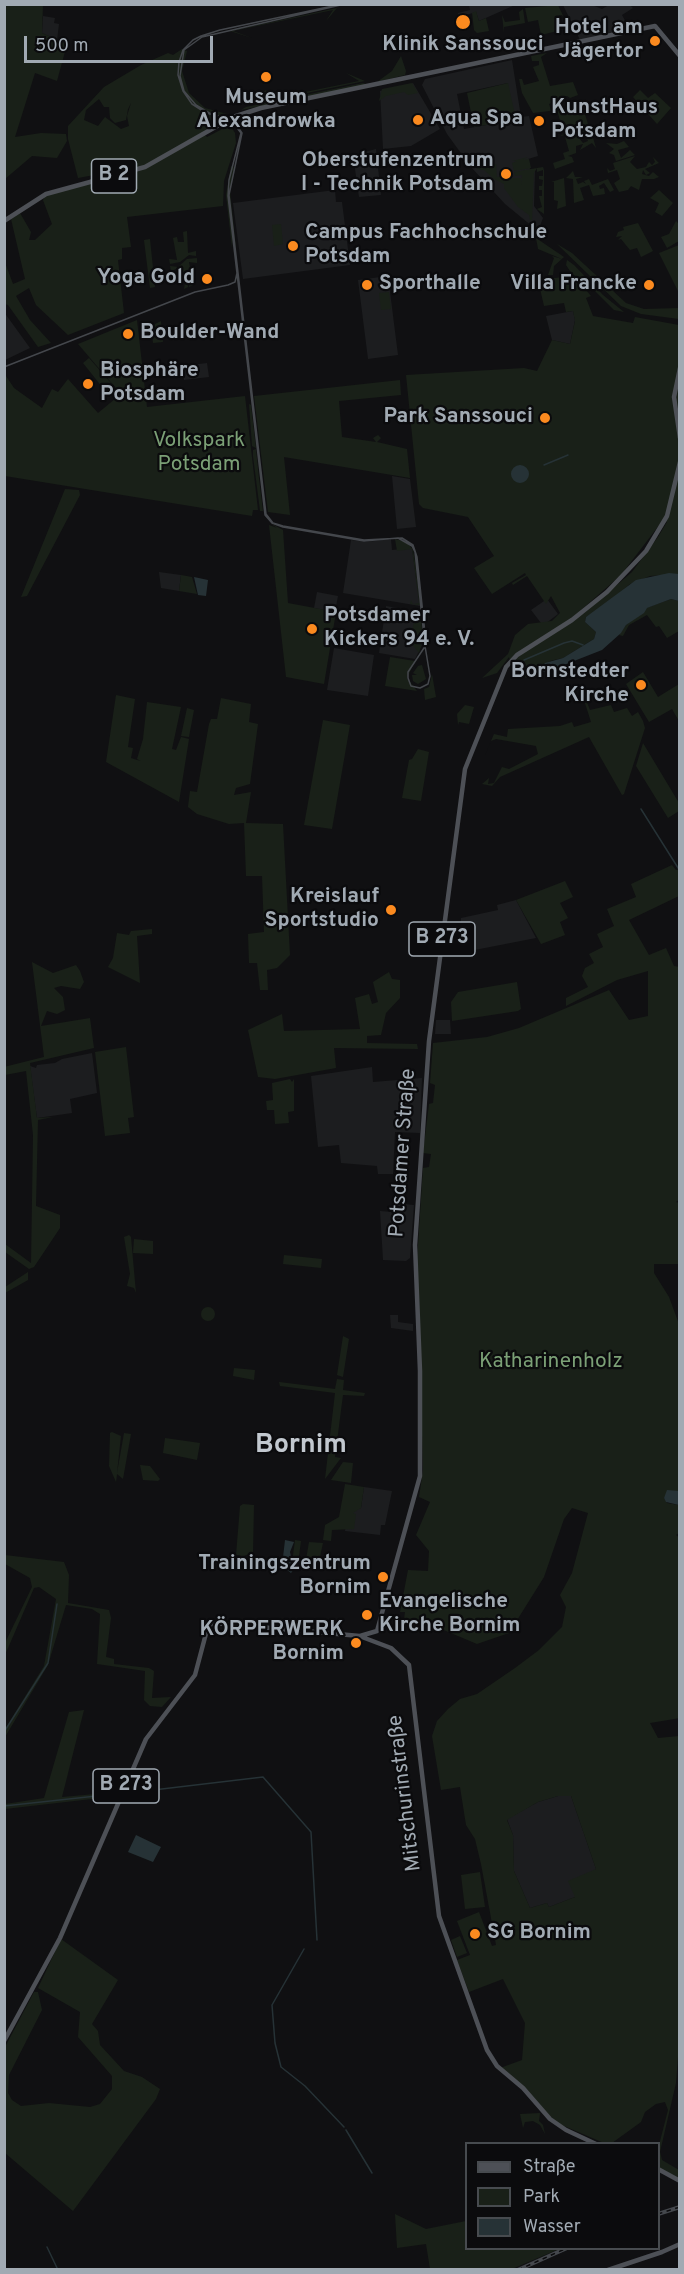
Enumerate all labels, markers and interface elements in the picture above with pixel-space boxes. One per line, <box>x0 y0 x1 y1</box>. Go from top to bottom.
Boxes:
marker: Klinik Sanssouci <box>454 13 472 31</box>
place label: Hotel am Jägertor <box>555 16 643 66</box>
scale bar <box>27 24 216 62</box>
place label: Klinik Sanssouci <box>382 33 544 59</box>
marker: Hotel am Jägertor <box>648 34 662 48</box>
text: 500 m <box>35 35 89 58</box>
marker: Museum Alexandrowka <box>259 70 273 84</box>
place label: Museum Alexandrowka <box>196 86 336 136</box>
place label: KunstHaus Potsdam <box>551 96 658 146</box>
place label: Aqua Spa <box>430 107 523 133</box>
marker: Aqua Spa <box>411 113 425 127</box>
marker: KunstHaus Potsdam <box>532 114 546 128</box>
place label: Oberstufenzentrum I - Technik Potsdam <box>301 149 494 199</box>
road number: B 2 <box>92 159 136 193</box>
marker: Oberstufenzentrum I - Technik Potsdam <box>499 167 513 181</box>
place label: Campus Fachhochschule Potsdam <box>305 221 547 271</box>
marker: Campus Fachhochschule Potsdam <box>286 239 300 253</box>
place label: Yoga Gold <box>97 266 195 292</box>
marker: Yoga Gold <box>200 272 214 286</box>
place label: Sporthalle <box>379 272 481 298</box>
place label: Villa Francke <box>510 272 637 298</box>
marker: Sporthalle <box>360 278 374 292</box>
marker: Villa Francke <box>642 278 656 292</box>
place label: Boulder-Wand <box>140 321 279 347</box>
marker: Boulder-Wand <box>121 327 135 341</box>
place label: Biosphäre Potsdam <box>100 359 199 409</box>
marker: Biosphäre Potsdam <box>81 377 95 391</box>
place label: Park Sanssouci <box>384 405 533 431</box>
marker: Park Sanssouci <box>538 411 552 425</box>
park label: Volkspark Potsdam <box>153 429 245 479</box>
place label: Potsdamer Kickers 94 e. V. <box>324 604 474 654</box>
marker: Potsdamer Kickers 94 e. V. <box>305 622 319 636</box>
place label: Bornstedter Kirche <box>511 660 629 710</box>
marker: Bornstedter Kirche <box>634 678 648 692</box>
place label: Kreislauf Sportstudio <box>265 885 379 935</box>
marker: Kreislauf Sportstudio <box>384 903 398 917</box>
road number: B 273 <box>409 922 475 956</box>
street label: Potsdamer Straße <box>386 1068 422 1238</box>
park label: Katharinenholz <box>479 1350 623 1376</box>
district label: Bornim <box>255 1431 347 1463</box>
place label: Trainingszentrum Bornim <box>198 1552 371 1602</box>
marker: Trainingszentrum Bornim <box>376 1570 390 1584</box>
place label: Evangelische Kirche Bornim <box>379 1590 520 1640</box>
marker: Evangelische Kirche Bornim <box>360 1608 374 1622</box>
place label: KÖRPERWERK Bornim <box>200 1618 344 1668</box>
marker: KÖRPERWERK Bornim <box>349 1636 363 1650</box>
street label: Mitschurinstraße <box>384 1713 428 1873</box>
road number: B 273 <box>93 1769 159 1803</box>
place label: SG Bornim <box>487 1921 591 1947</box>
marker: SG Bornim <box>468 1927 482 1941</box>
legend <box>465 2142 660 2250</box>
text: Straße <box>523 2156 575 2179</box>
text: Park <box>523 2186 560 2209</box>
text: Wasser <box>523 2216 581 2239</box>

